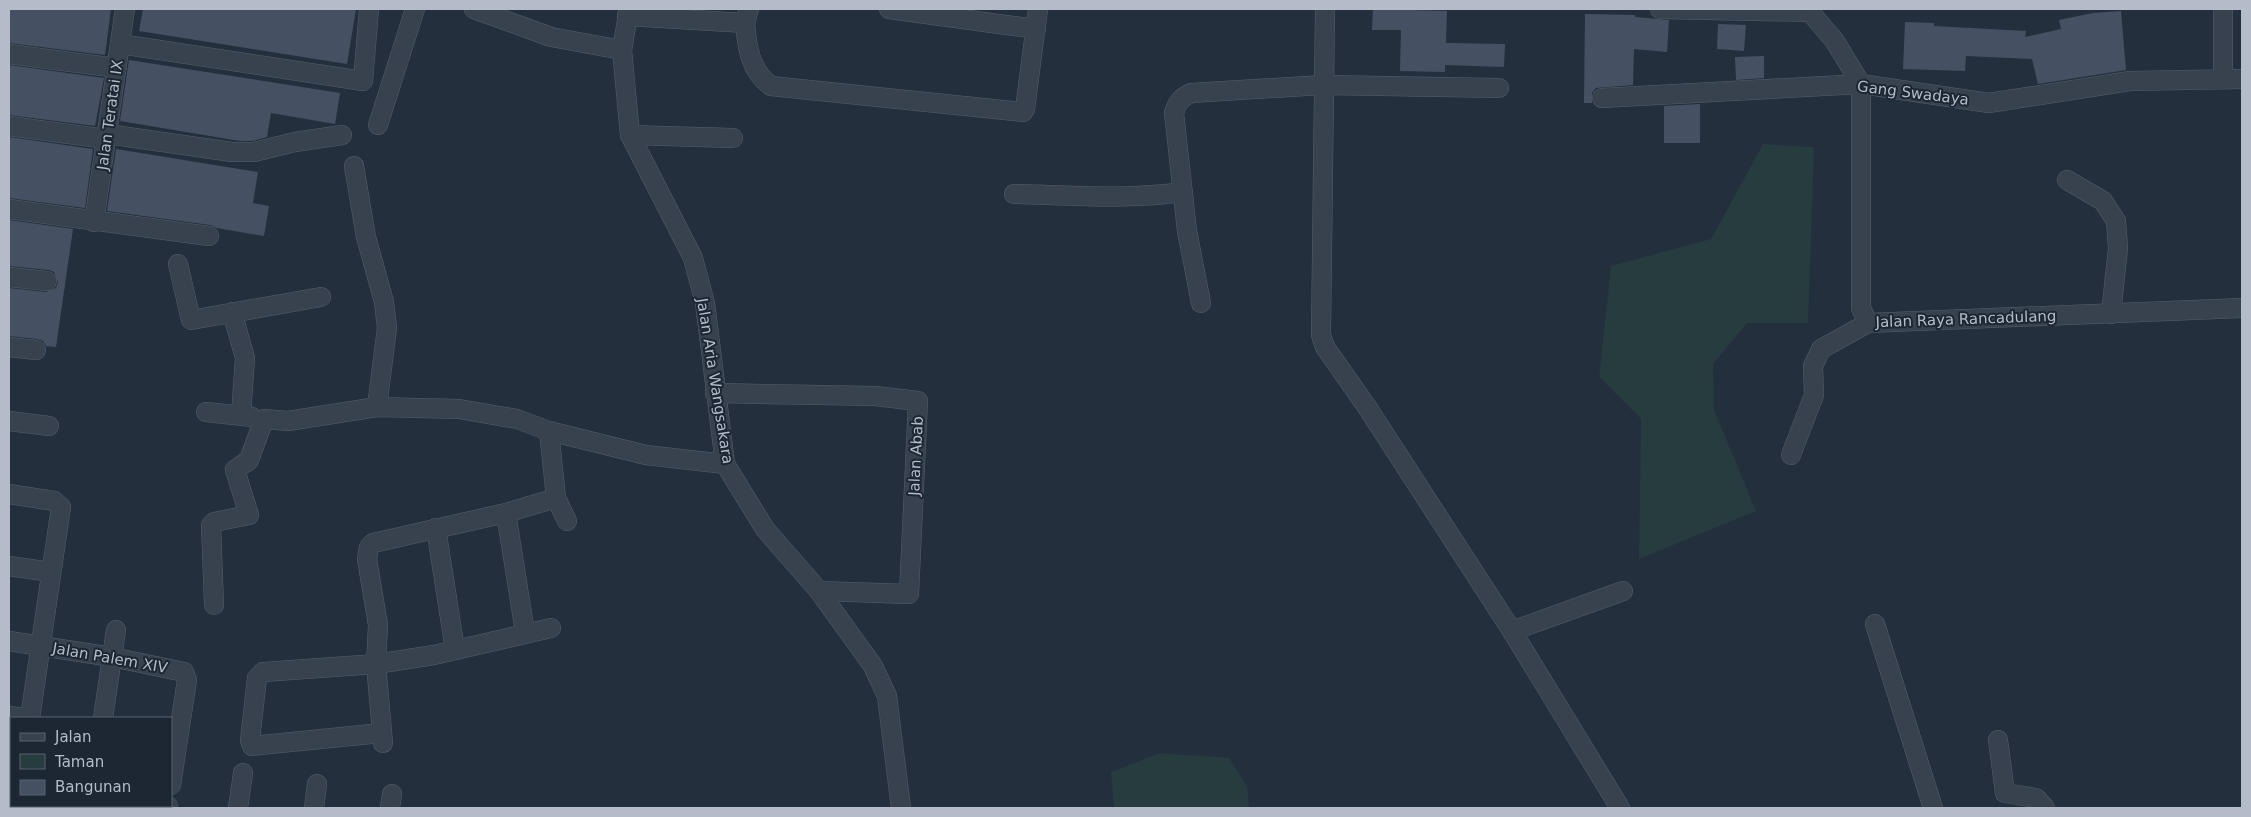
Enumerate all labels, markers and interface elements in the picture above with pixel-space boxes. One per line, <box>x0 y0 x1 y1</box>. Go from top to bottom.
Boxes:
street label: Jalan Teratai IX <box>93 59 127 172</box>
street label: Gang Swadaya <box>1856 77 1970 109</box>
street label: Jalan Aria Wangsakara <box>693 296 737 465</box>
street label: Jalan Raya Rancadulang <box>1874 307 2057 331</box>
street label: Jalan Abab <box>905 416 927 497</box>
street label: Jalan Palem XIV <box>50 639 170 677</box>
legend <box>10 717 172 807</box>
text: Jalan <box>54 728 91 746</box>
text: Taman <box>54 753 104 771</box>
text: Bangunan <box>55 778 131 796</box>

